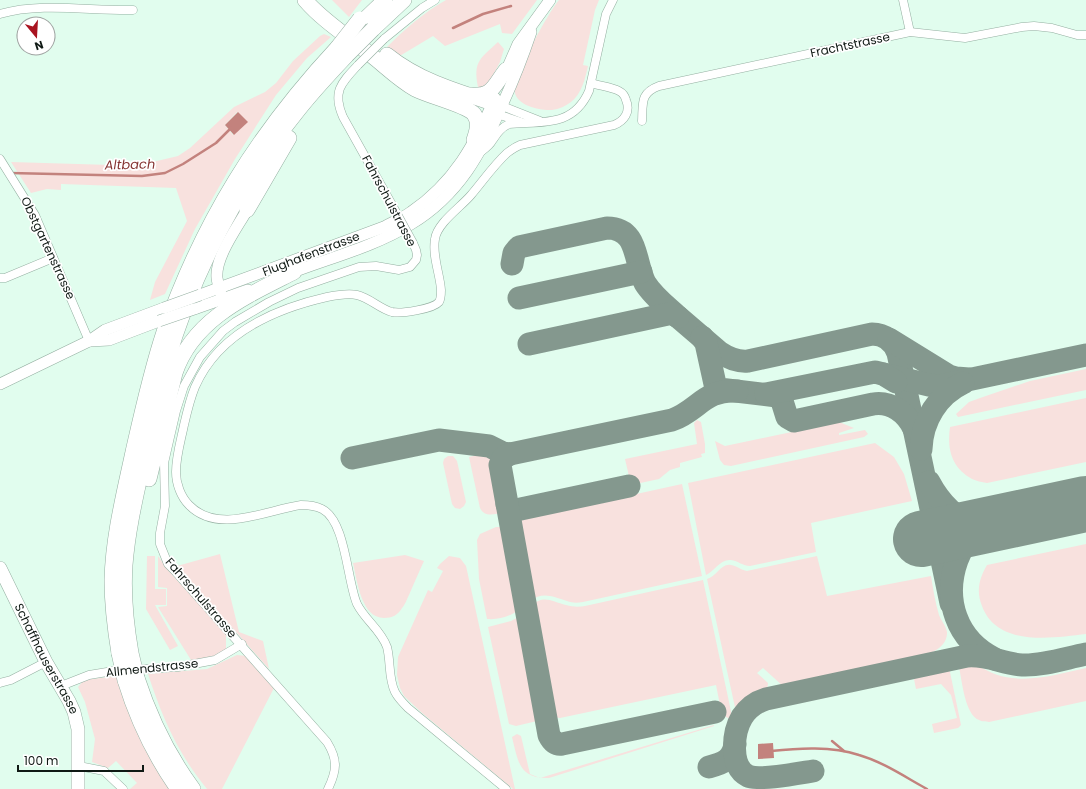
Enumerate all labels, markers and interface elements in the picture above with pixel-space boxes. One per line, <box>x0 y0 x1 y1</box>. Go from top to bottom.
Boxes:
north arrow <box>16 16 56 56</box>
street label: Frachtstrasse <box>808 28 891 61</box>
text: N <box>33 37 46 54</box>
street label: Fahrschulstrasse <box>358 152 421 250</box>
water label: Altbach <box>104 155 155 174</box>
street label: Obstgartenstrasse <box>17 194 80 302</box>
street label: Flughafenstrasse <box>260 227 362 280</box>
street label: Fahrschulstrasse <box>162 554 241 642</box>
street label: Schaffhauserstrasse <box>11 600 83 717</box>
street label: Allmendstrasse <box>105 654 199 681</box>
scale bar <box>18 747 143 773</box>
text: 100 m <box>24 752 58 769</box>

